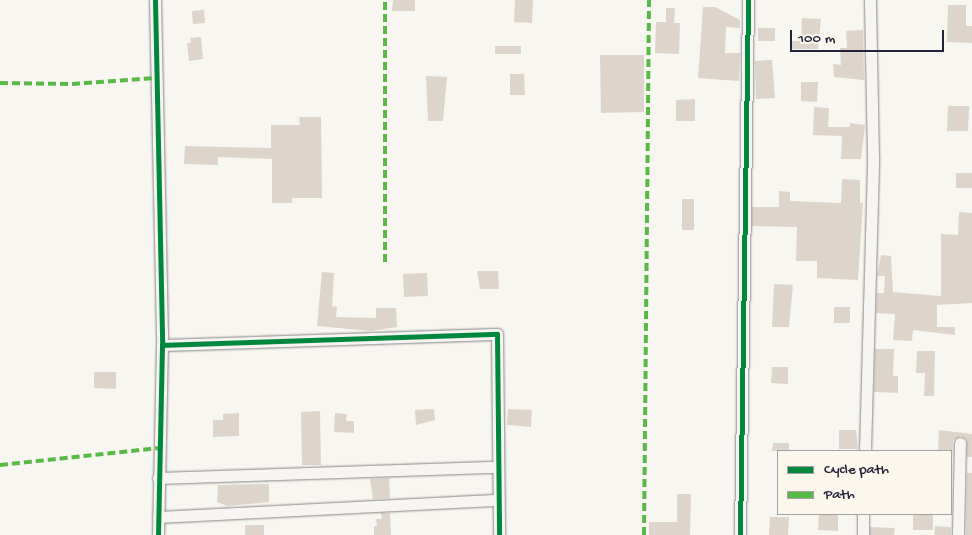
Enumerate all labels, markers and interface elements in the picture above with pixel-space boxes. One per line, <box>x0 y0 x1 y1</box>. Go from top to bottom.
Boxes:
scale bar <box>792 20 946 52</box>
text: 100 m <box>798 30 835 48</box>
legend <box>777 450 952 515</box>
text: Cycle path <box>824 461 889 479</box>
text: Path <box>824 486 855 504</box>

